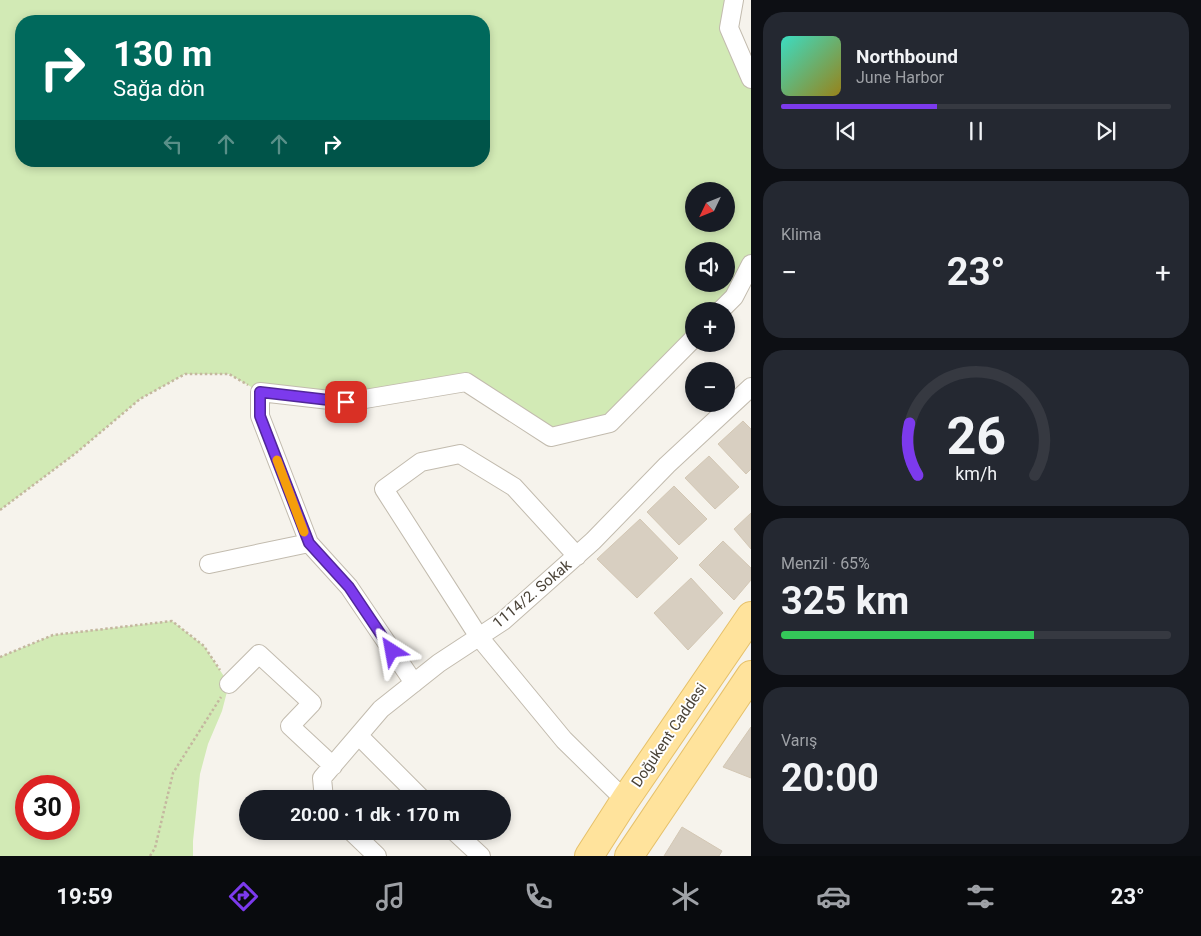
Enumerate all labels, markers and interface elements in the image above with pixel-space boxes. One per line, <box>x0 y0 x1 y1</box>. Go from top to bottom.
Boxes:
text: 130 m <box>113 34 212 75</box>
icon: right <box>30 35 95 100</box>
text: Northbound <box>856 45 958 68</box>
text: June Harbor <box>856 68 944 87</box>
text: Sağa dön <box>113 76 205 101</box>
icon: previous <box>832 117 860 145</box>
icon: pause <box>962 117 990 145</box>
icon: next <box>1092 117 1120 145</box>
icon: left <box>159 130 187 158</box>
icon: ahead <box>212 130 240 158</box>
icon: ahead <box>265 130 293 158</box>
icon: right <box>318 130 346 158</box>
north arrow <box>685 182 735 232</box>
map controls <box>685 182 735 412</box>
text: Klima <box>781 225 822 244</box>
button: sound <box>685 242 735 292</box>
text: 23° <box>947 250 1005 294</box>
text: − <box>781 256 797 289</box>
text: + <box>1155 256 1171 289</box>
button: + <box>685 302 735 352</box>
button: − <box>685 362 735 412</box>
pin <box>325 381 367 423</box>
icon: arrive <box>332 388 360 416</box>
text: 26 <box>946 406 1006 467</box>
text: km/h <box>955 463 997 484</box>
text: Menzil · 65% <box>781 554 870 573</box>
street label: 1114/2. Sokak <box>489 556 575 632</box>
text: 325 km <box>781 579 909 623</box>
position arrow <box>365 624 417 676</box>
street label: Doğukent Caddesi <box>628 680 710 790</box>
text: Varış <box>781 731 817 750</box>
text: 20:00 <box>781 756 879 800</box>
speed limit sign: 30 <box>15 775 80 840</box>
text: 20:00 · 1 dk · 170 m <box>290 803 460 826</box>
icon: directions <box>226 879 261 914</box>
icon: music <box>373 879 408 914</box>
icon: phone <box>521 879 556 914</box>
icon: climate <box>668 879 703 914</box>
icon: car <box>816 879 851 914</box>
icon: filters <box>963 879 998 914</box>
text: 19:59 <box>56 884 113 909</box>
text: 23° <box>1111 884 1145 909</box>

